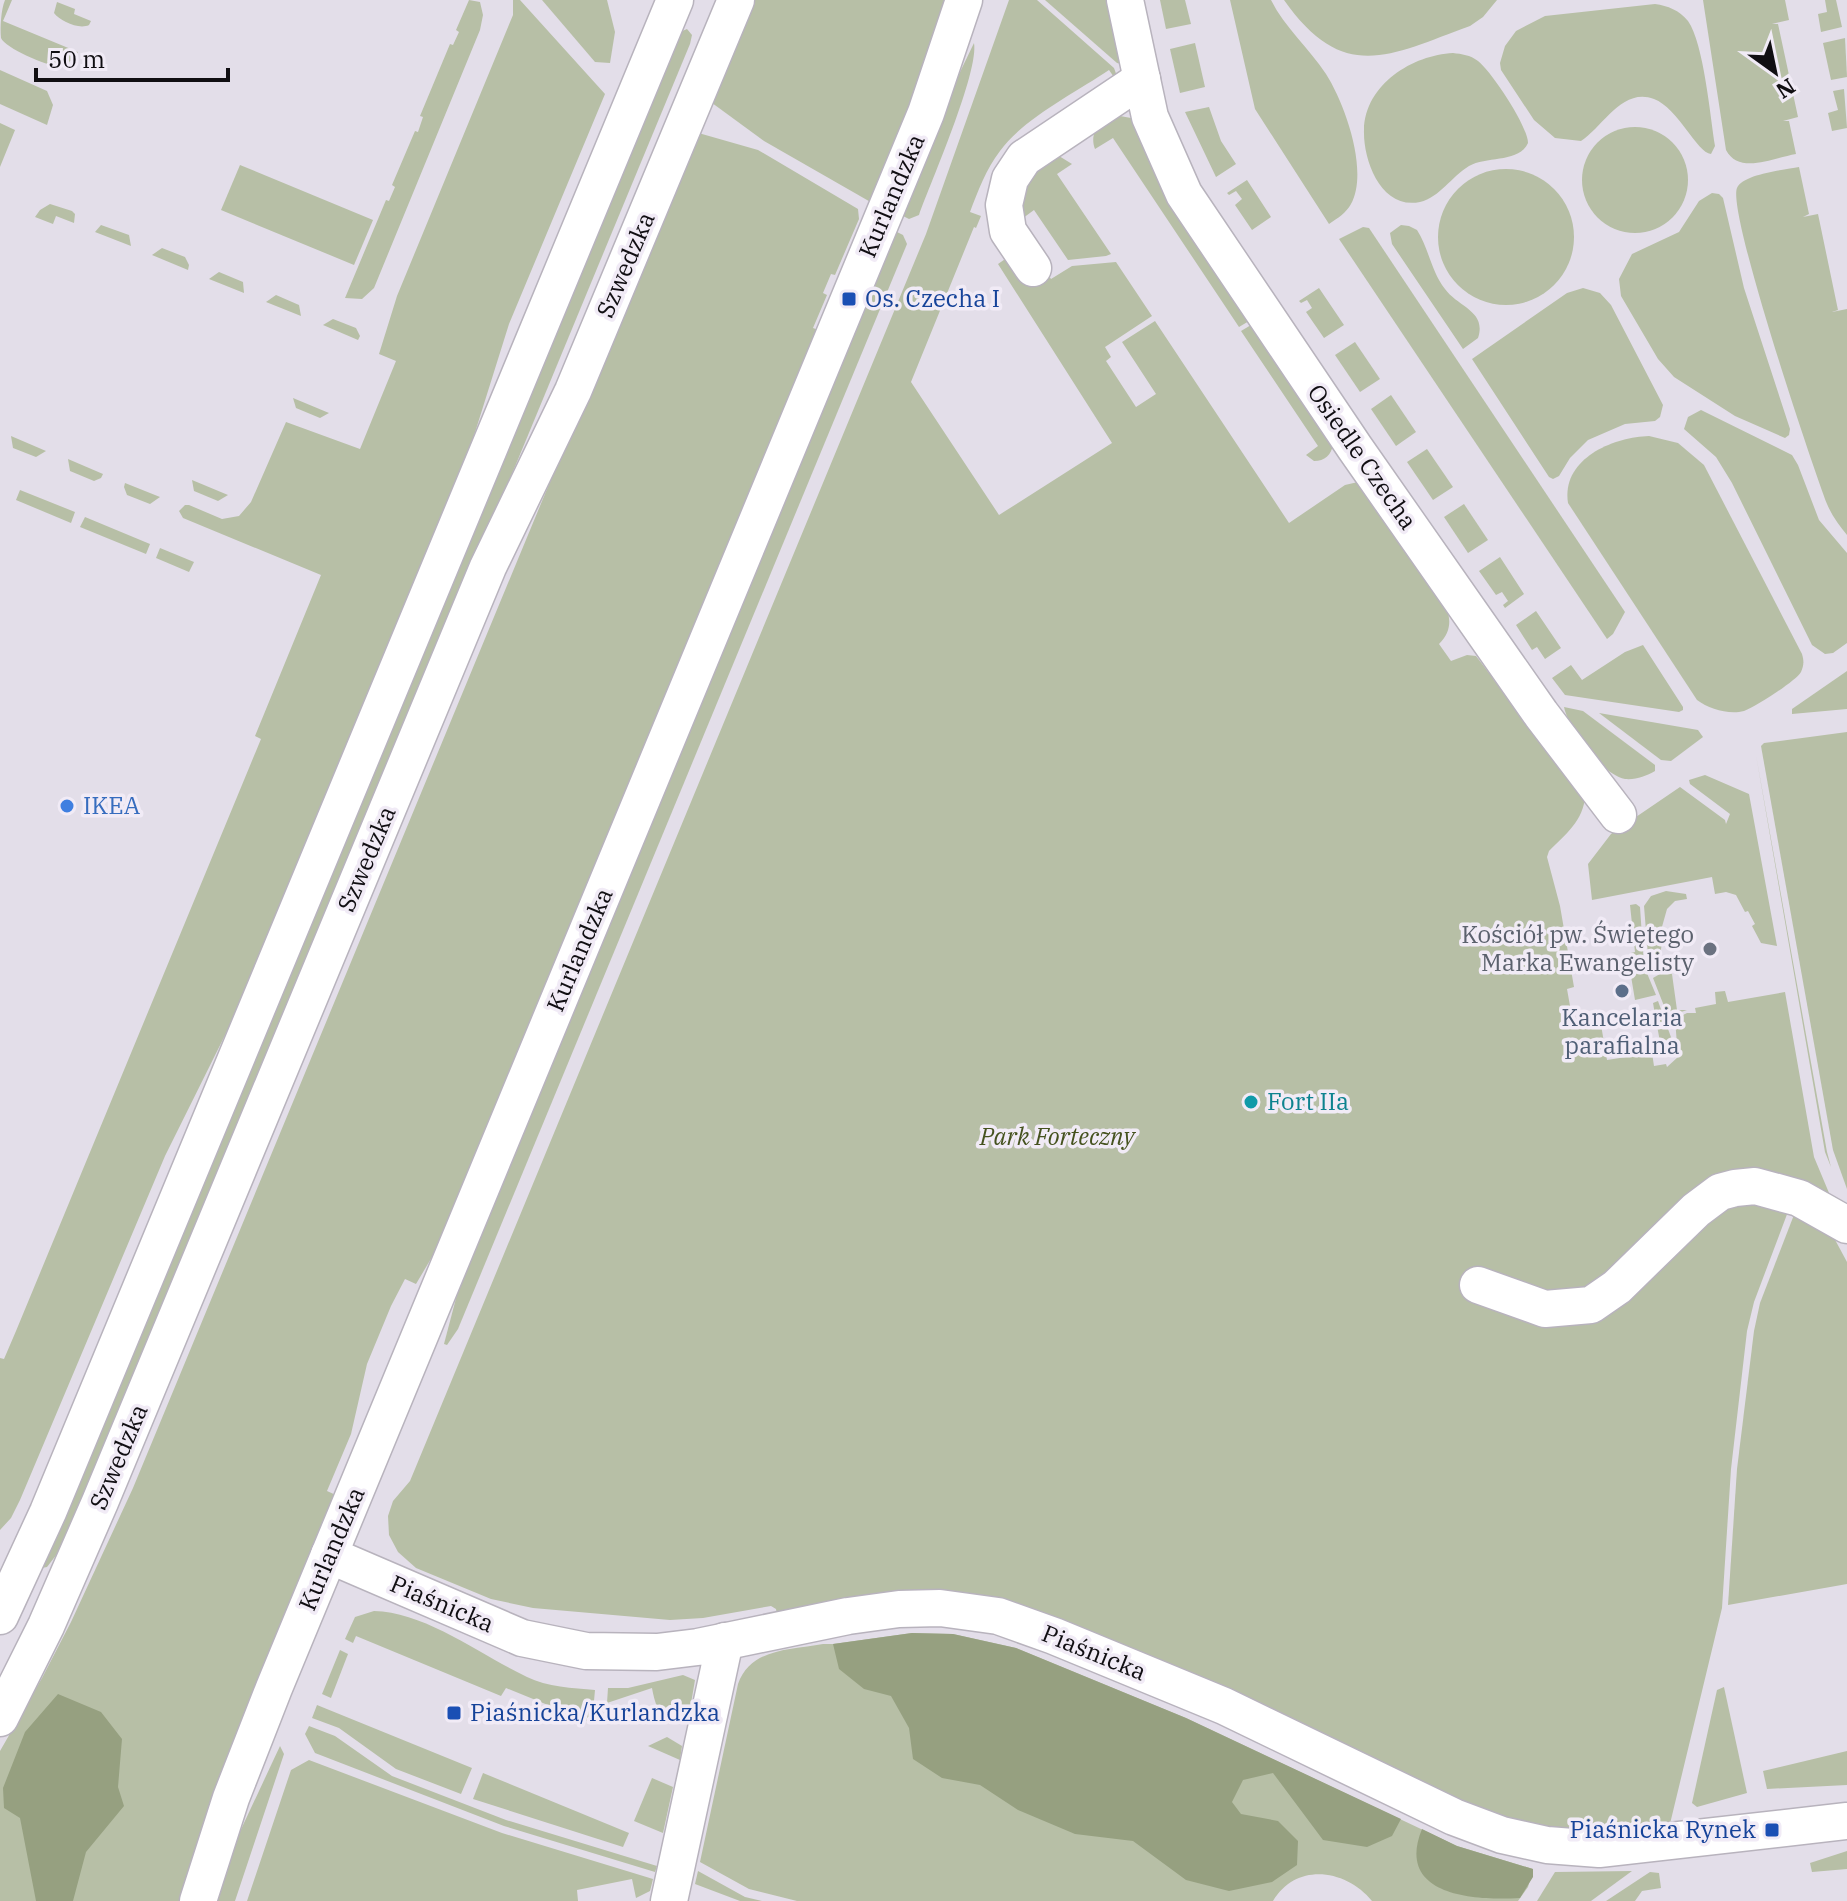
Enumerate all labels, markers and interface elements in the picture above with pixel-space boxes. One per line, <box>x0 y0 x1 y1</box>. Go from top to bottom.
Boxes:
scale bar <box>36 32 228 82</box>
north arrow <box>1735 32 1815 112</box>
text: 50 m <box>48 43 105 75</box>
text: N <box>1771 72 1801 106</box>
street label: Kurlandzka <box>851 129 931 262</box>
street label: Szwedzka <box>589 207 662 322</box>
place label: Os. Czecha I <box>865 282 1000 314</box>
marker: Os. Czecha I <box>840 290 858 308</box>
street label: Osiedle Czecha <box>1301 377 1425 535</box>
place label: IKEA <box>83 789 141 821</box>
marker: IKEA <box>58 797 76 815</box>
street label: Szwedzka <box>330 801 403 916</box>
street label: Kurlandzka <box>539 883 619 1016</box>
place label: Kościół pw. Świętego Marka Ewangelisty <box>1461 918 1694 978</box>
marker: Kościół pw. Świętego Marka Ewangelisty <box>1701 940 1719 958</box>
marker: Kancelaria parafialna <box>1613 982 1631 1000</box>
place label: Kancelaria parafialna <box>1561 1001 1683 1061</box>
place label: Fort IIa <box>1267 1085 1349 1117</box>
marker: Fort IIa <box>1242 1093 1260 1111</box>
park label: Park Forteczny <box>979 1120 1136 1152</box>
street label: Szwedzka <box>82 1399 155 1514</box>
street label: Kurlandzka <box>291 1482 371 1615</box>
street label: Piaśnicka <box>386 1567 499 1639</box>
street label: Piaśnicka <box>1037 1617 1151 1687</box>
place label: Piaśnicka/Kurlandzka <box>470 1696 720 1728</box>
marker: Piaśnicka/Kurlandzka <box>445 1704 463 1722</box>
place label: Piaśnicka Rynek <box>1570 1813 1756 1845</box>
marker: Piaśnicka Rynek <box>1763 1821 1781 1839</box>

